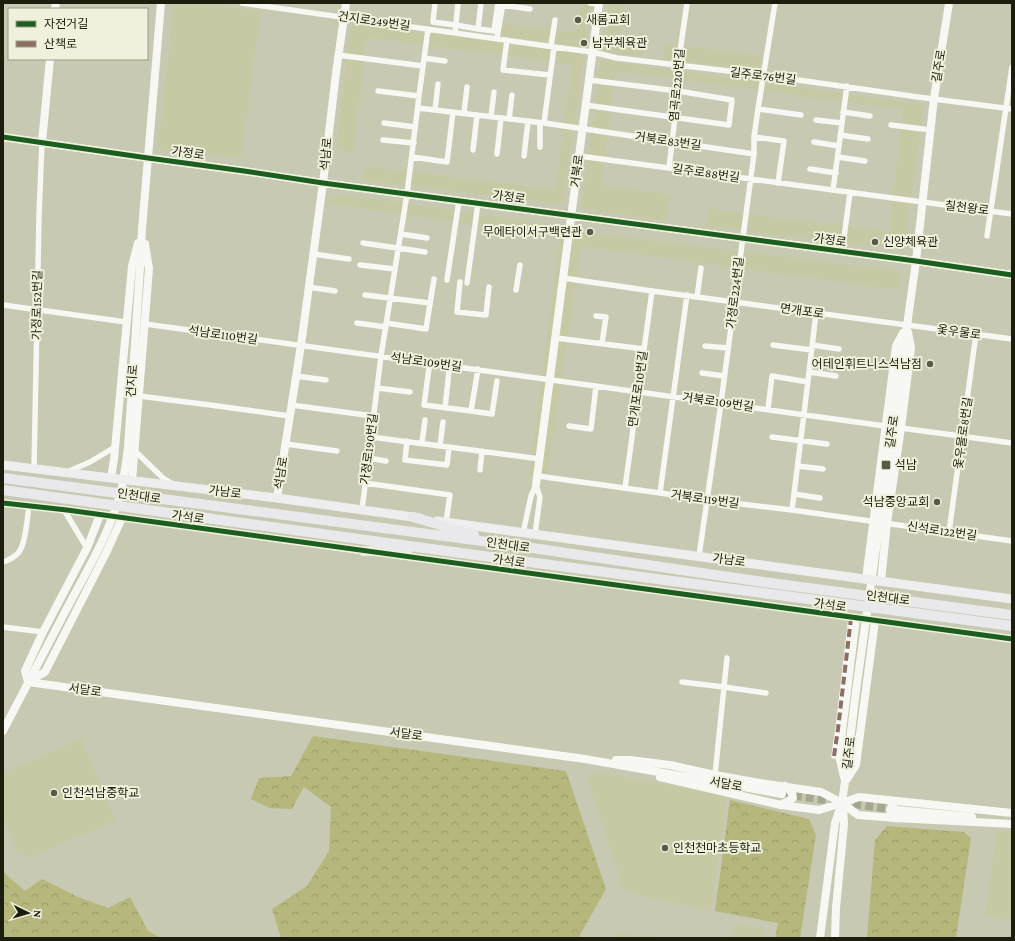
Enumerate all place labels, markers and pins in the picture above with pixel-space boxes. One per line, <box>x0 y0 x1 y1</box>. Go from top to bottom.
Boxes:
place label: 새롬교회 <box>586 13 630 27</box>
marker: 새롬교회 <box>573 15 583 25</box>
place label: 남부체육관 <box>592 36 647 50</box>
marker: 남부체육관 <box>579 38 589 48</box>
place label: 무에타이서구백련관 <box>483 225 582 239</box>
marker: 무에타이서구백련관 <box>585 227 595 237</box>
place label: 신양체육관 <box>883 235 938 249</box>
marker: 신양체육관 <box>870 237 880 247</box>
place label: 어테인휘트니스석남점 <box>812 357 922 371</box>
marker: 어테인휘트니스석남점 <box>925 359 935 369</box>
place label: 석남 <box>895 458 917 472</box>
marker: 석남 <box>880 459 892 471</box>
place label: 석남중앙교회 <box>863 495 929 509</box>
marker: 석남중앙교회 <box>932 497 942 507</box>
place label: 인천석남중학교 <box>62 786 139 800</box>
marker: 인천석남중학교 <box>49 788 59 798</box>
place label: 인천천마초등학교 <box>673 841 761 855</box>
marker: 인천천마초등학교 <box>660 843 670 853</box>

